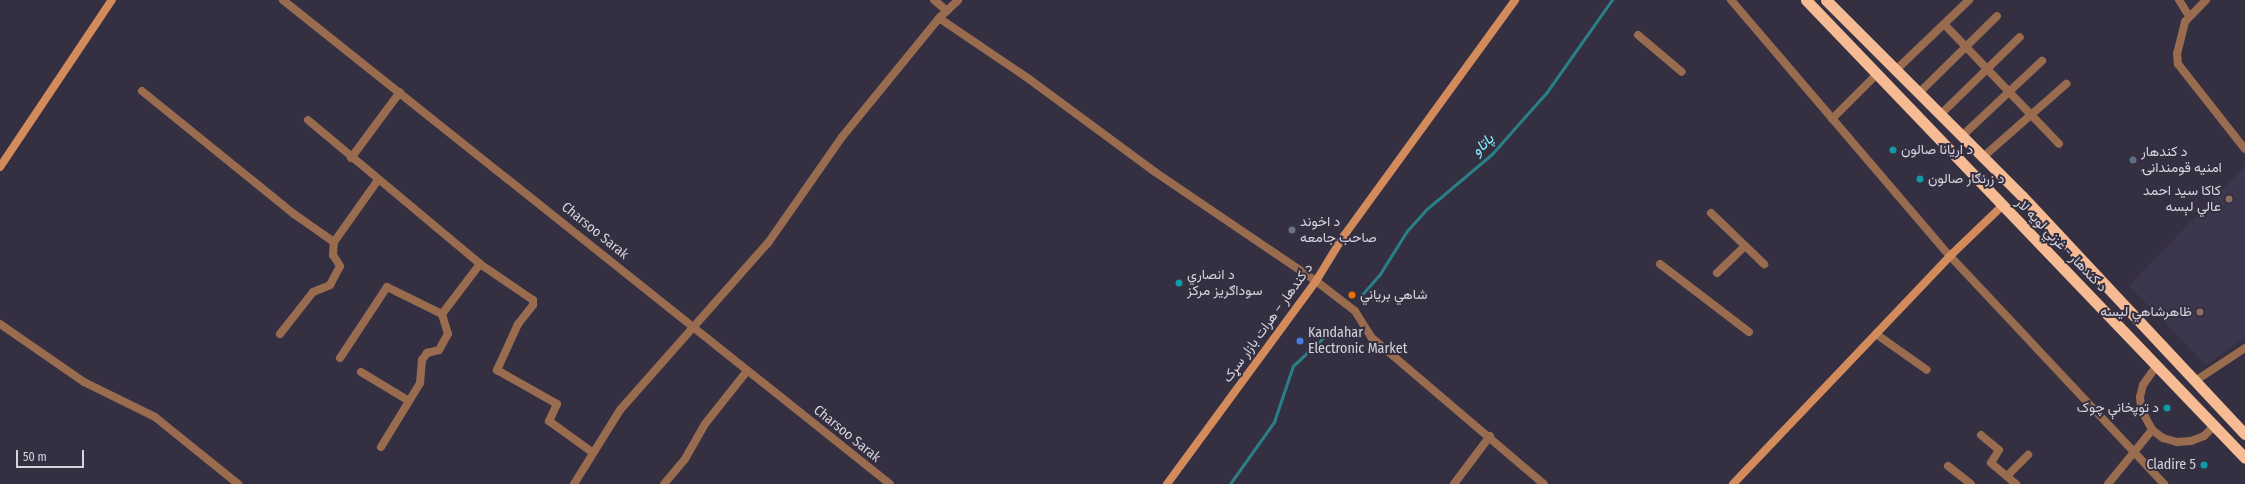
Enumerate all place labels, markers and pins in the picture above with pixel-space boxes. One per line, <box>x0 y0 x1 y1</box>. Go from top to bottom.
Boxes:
place label: د اریانا صالون <box>1901 142 1973 158</box>
place label: د کندهار امنيه قومندانۍ <box>2141 144 2222 176</box>
marker: د اریانا صالون <box>1888 145 1898 155</box>
marker: د کندهار امنيه قومندانۍ <box>2128 155 2138 165</box>
place label: د زرنګار صالون <box>1928 171 2004 187</box>
marker: د زرنګار صالون <box>1915 174 1925 184</box>
place label: کاکا سید احمد عالي لېسه <box>2143 183 2221 216</box>
marker: کاکا سید احمد عالي لېسه <box>2224 194 2234 204</box>
place label: د اخوند صاحب جامعه <box>1300 214 1377 246</box>
marker: د اخوند صاحب جامعه <box>1287 225 1297 235</box>
place label: د انصاري سوداګریز مرکز <box>1187 267 1263 300</box>
marker: د انصاري سوداګریز مرکز <box>1174 278 1184 288</box>
place label: شاهي برياني <box>1360 287 1427 303</box>
marker: شاهي برياني <box>1347 290 1357 300</box>
place label: ظاهرشاهي لیسه <box>2100 304 2192 320</box>
marker: ظاهرشاهي لیسه <box>2195 307 2205 317</box>
place label: Kandahar Electronic Market <box>1308 325 1407 358</box>
marker: Kandahar Electronic Market <box>1295 336 1305 346</box>
place label: د توپخانې چوک <box>2077 400 2159 416</box>
marker: د توپخانې چوک <box>2162 403 2172 413</box>
place label: Cladire 5 <box>2146 457 2196 473</box>
marker: Cladire 5 <box>2199 460 2209 470</box>

